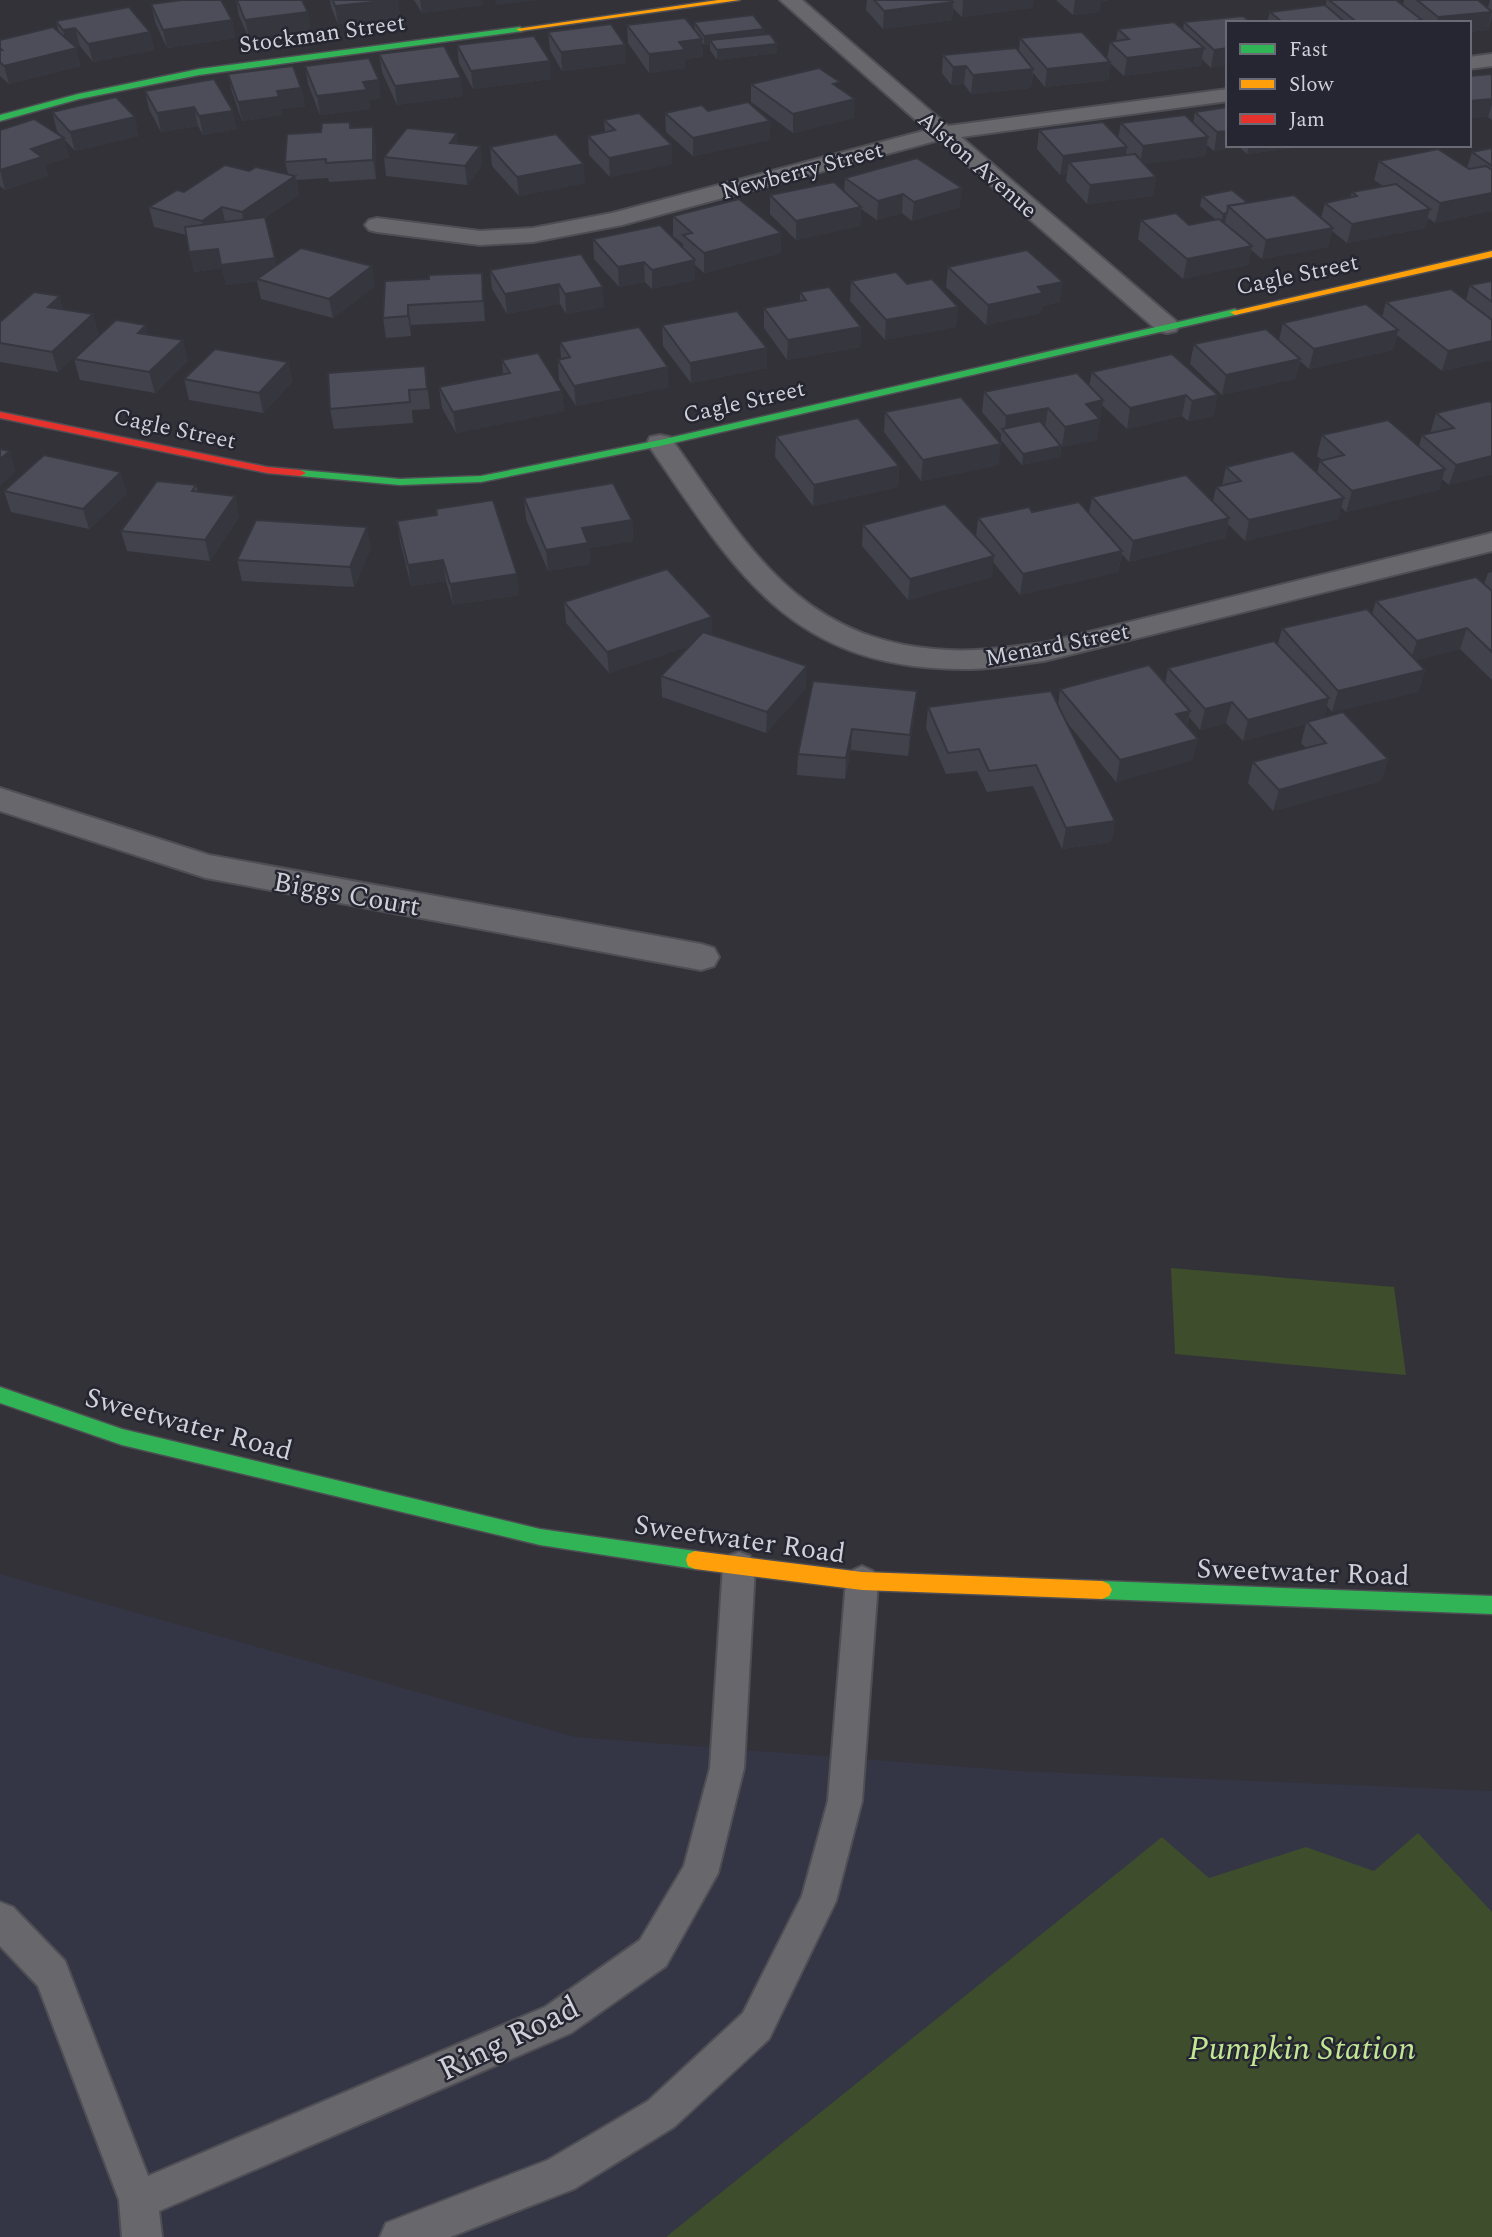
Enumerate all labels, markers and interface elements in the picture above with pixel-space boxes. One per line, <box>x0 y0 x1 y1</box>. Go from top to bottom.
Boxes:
street label: Stockman Street <box>237 6 408 63</box>
legend <box>1226 21 1471 147</box>
text: Fast <box>1289 34 1328 66</box>
text: Slow <box>1289 69 1335 101</box>
street label: Alston Avenue <box>909 103 1045 227</box>
text: Jam <box>1289 104 1325 136</box>
street label: Newberry Street <box>718 133 887 210</box>
street label: Cagle Street <box>1233 245 1362 305</box>
street label: Cagle Street <box>680 371 809 433</box>
street label: Cagle Street <box>110 399 239 459</box>
street label: Menard Street <box>982 614 1132 677</box>
street label: Biggs Court <box>270 860 424 929</box>
street label: Sweetwater Road <box>80 1376 297 1473</box>
street label: Sweetwater Road <box>631 1503 848 1576</box>
street label: Sweetwater Road <box>1196 1547 1410 1598</box>
street label: Ring Road <box>430 1983 588 2095</box>
park label: Pumpkin Station <box>1188 2024 1416 2074</box>

